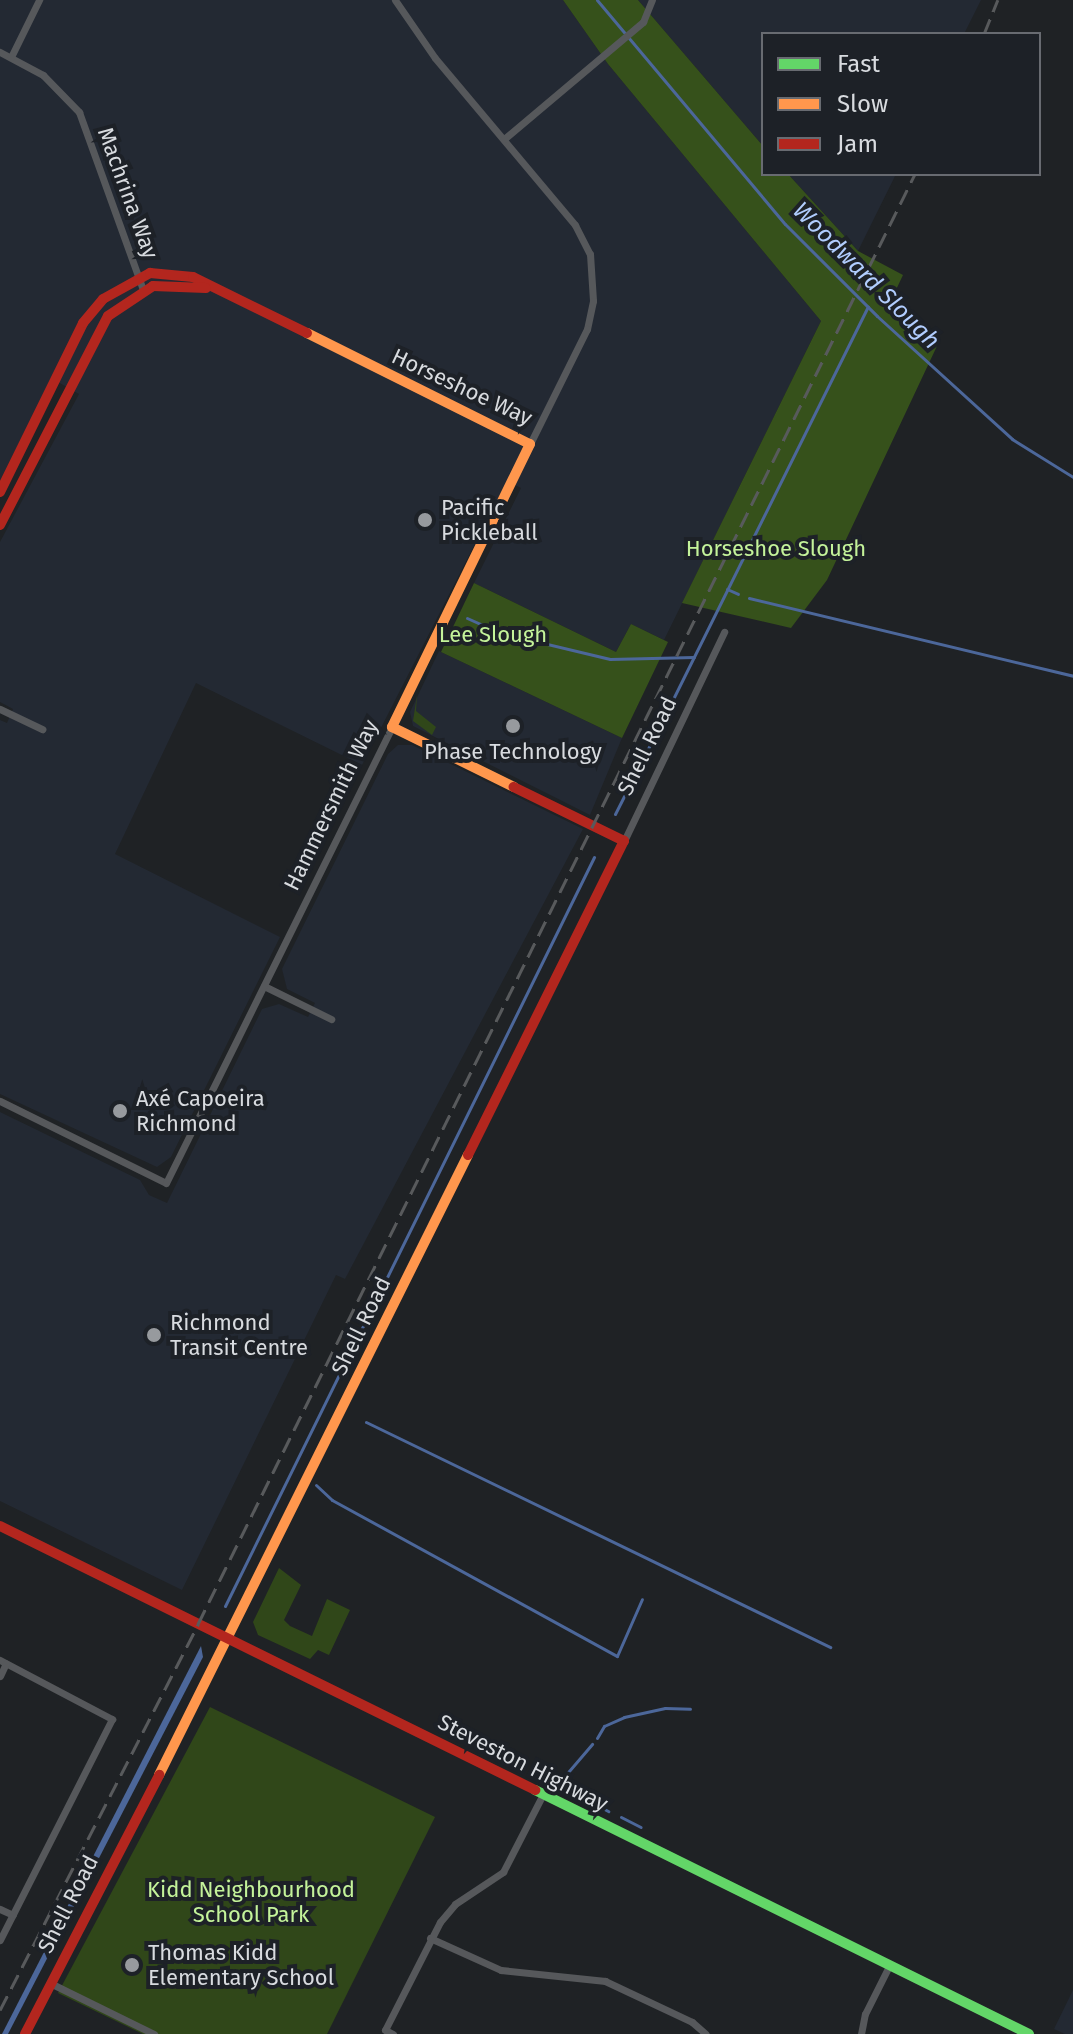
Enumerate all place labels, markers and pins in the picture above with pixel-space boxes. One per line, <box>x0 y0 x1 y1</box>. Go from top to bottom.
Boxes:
place label: Pacific Pickleball <box>441 494 538 546</box>
marker: Pacific Pickleball <box>416 511 434 529</box>
marker: Phase Technology <box>504 717 522 735</box>
place label: Phase Technology <box>424 739 602 765</box>
place label: Axé Capoeira Richmond <box>136 1085 265 1136</box>
marker: Axé Capoeira Richmond <box>111 1102 129 1120</box>
place label: Richmond Transit Centre <box>170 1309 308 1360</box>
marker: Richmond Transit Centre <box>145 1326 163 1344</box>
place label: Thomas Kidd Elementary School <box>148 1939 334 1990</box>
marker: Thomas Kidd Elementary School <box>123 1956 141 1974</box>

